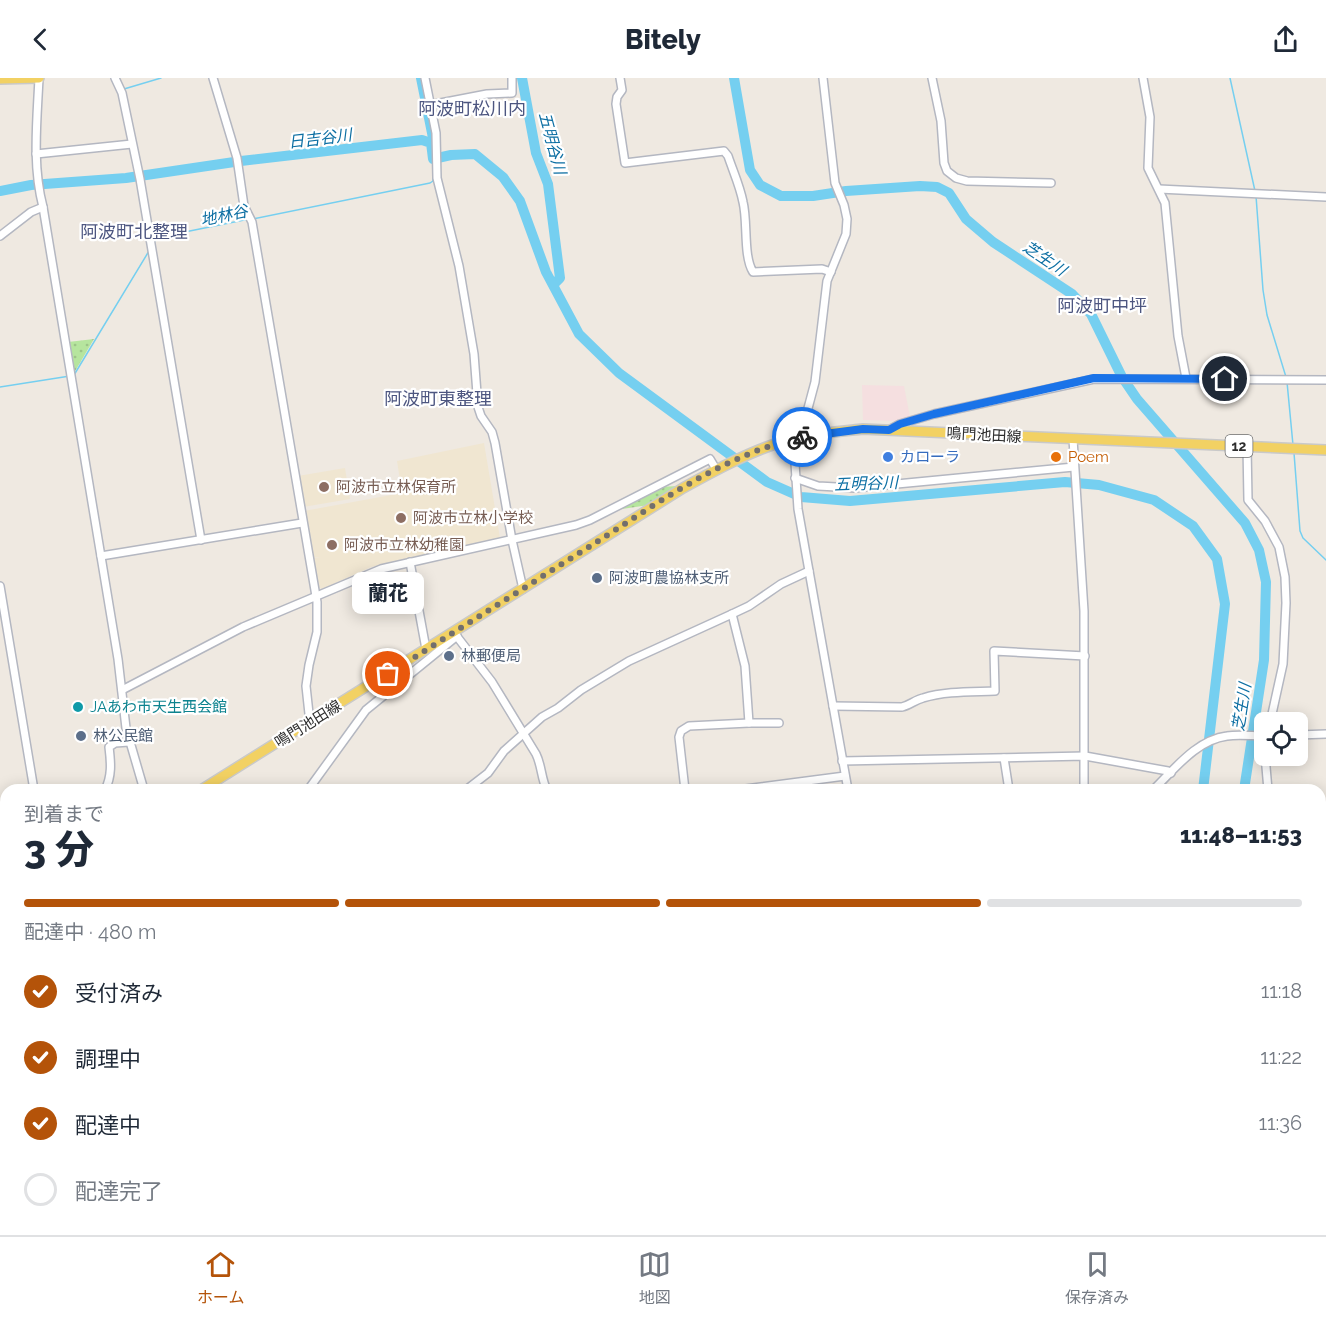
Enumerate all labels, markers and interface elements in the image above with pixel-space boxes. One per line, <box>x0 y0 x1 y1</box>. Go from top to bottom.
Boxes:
icon: back <box>24 23 57 56</box>
icon: share <box>1269 23 1302 56</box>
text: Bitely <box>625 24 701 55</box>
district label: 阿波町松川内 <box>418 98 526 119</box>
water label: 五明谷川 <box>535 110 570 178</box>
water label: 日吉谷川 <box>287 125 355 152</box>
water label: 地林谷 <box>199 201 252 230</box>
district label: 阿波町北整理 <box>80 221 188 242</box>
water label: 芝生川 <box>1020 237 1072 281</box>
district label: 阿波町中坪 <box>1057 295 1147 316</box>
pin <box>1199 353 1250 404</box>
icon: home <box>1208 362 1241 395</box>
district label: 阿波町東整理 <box>384 388 492 409</box>
courier <box>772 407 832 467</box>
icon: bike <box>786 421 819 454</box>
street label: 鳴門池田線 <box>946 424 1022 446</box>
road number: 12 <box>1226 435 1252 457</box>
place label: カローラ <box>900 448 960 466</box>
place label: Poem <box>1068 448 1109 466</box>
marker: カローラ <box>881 450 895 464</box>
marker: Poem <box>1049 450 1063 464</box>
water label: 五明谷川 <box>834 473 900 494</box>
place label: 阿波市立林保育所 <box>336 478 456 496</box>
marker: 阿波市立林保育所 <box>317 480 331 494</box>
place label: 阿波市立林小学校 <box>413 509 533 527</box>
marker: 阿波市立林小学校 <box>394 511 408 525</box>
place label: 阿波市立林幼稚園 <box>344 536 464 554</box>
marker: 阿波市立林幼稚園 <box>325 538 339 552</box>
place label: 阿波町農協林支所 <box>609 569 729 587</box>
marker: 阿波町農協林支所 <box>590 571 604 585</box>
callout: 蘭花 <box>352 572 424 614</box>
text: 蘭花 <box>368 581 408 605</box>
place label: 林郵便局 <box>461 647 521 665</box>
pin <box>362 648 413 699</box>
marker: 林郵便局 <box>442 649 456 663</box>
icon: bag <box>371 657 404 690</box>
water label: 芝生川 <box>1228 680 1255 732</box>
street label: 鳴門池田線 <box>271 696 345 752</box>
place label: JAあわ市天生西会館 <box>90 698 227 716</box>
marker: JAあわ市天生西会館 <box>71 700 85 714</box>
map controls <box>1254 712 1308 766</box>
button: locate <box>1254 712 1308 766</box>
place label: 林公民館 <box>93 727 153 745</box>
marker: 林公民館 <box>74 729 88 743</box>
text: 到着まで <box>24 802 104 826</box>
text: 11:48–11:53 <box>1180 822 1302 848</box>
text: 3 分 <box>24 826 94 872</box>
text: 配達中 · 480 m <box>24 920 156 944</box>
icon: check <box>24 975 57 1008</box>
text: 11:18 <box>1261 979 1302 1003</box>
text: 受付済み <box>75 980 163 1006</box>
icon: check <box>24 1041 57 1074</box>
text: 11:22 <box>1260 1045 1302 1069</box>
text: 調理中 <box>75 1046 141 1072</box>
icon: check <box>24 1107 57 1140</box>
text: 11:36 <box>1258 1111 1302 1135</box>
text: 配達中 <box>75 1112 141 1138</box>
text: 配達完了 <box>75 1178 163 1204</box>
tab: ホーム <box>197 1248 244 1308</box>
tab: 地図 <box>638 1248 671 1308</box>
tab: 保存済み <box>1065 1248 1129 1308</box>

